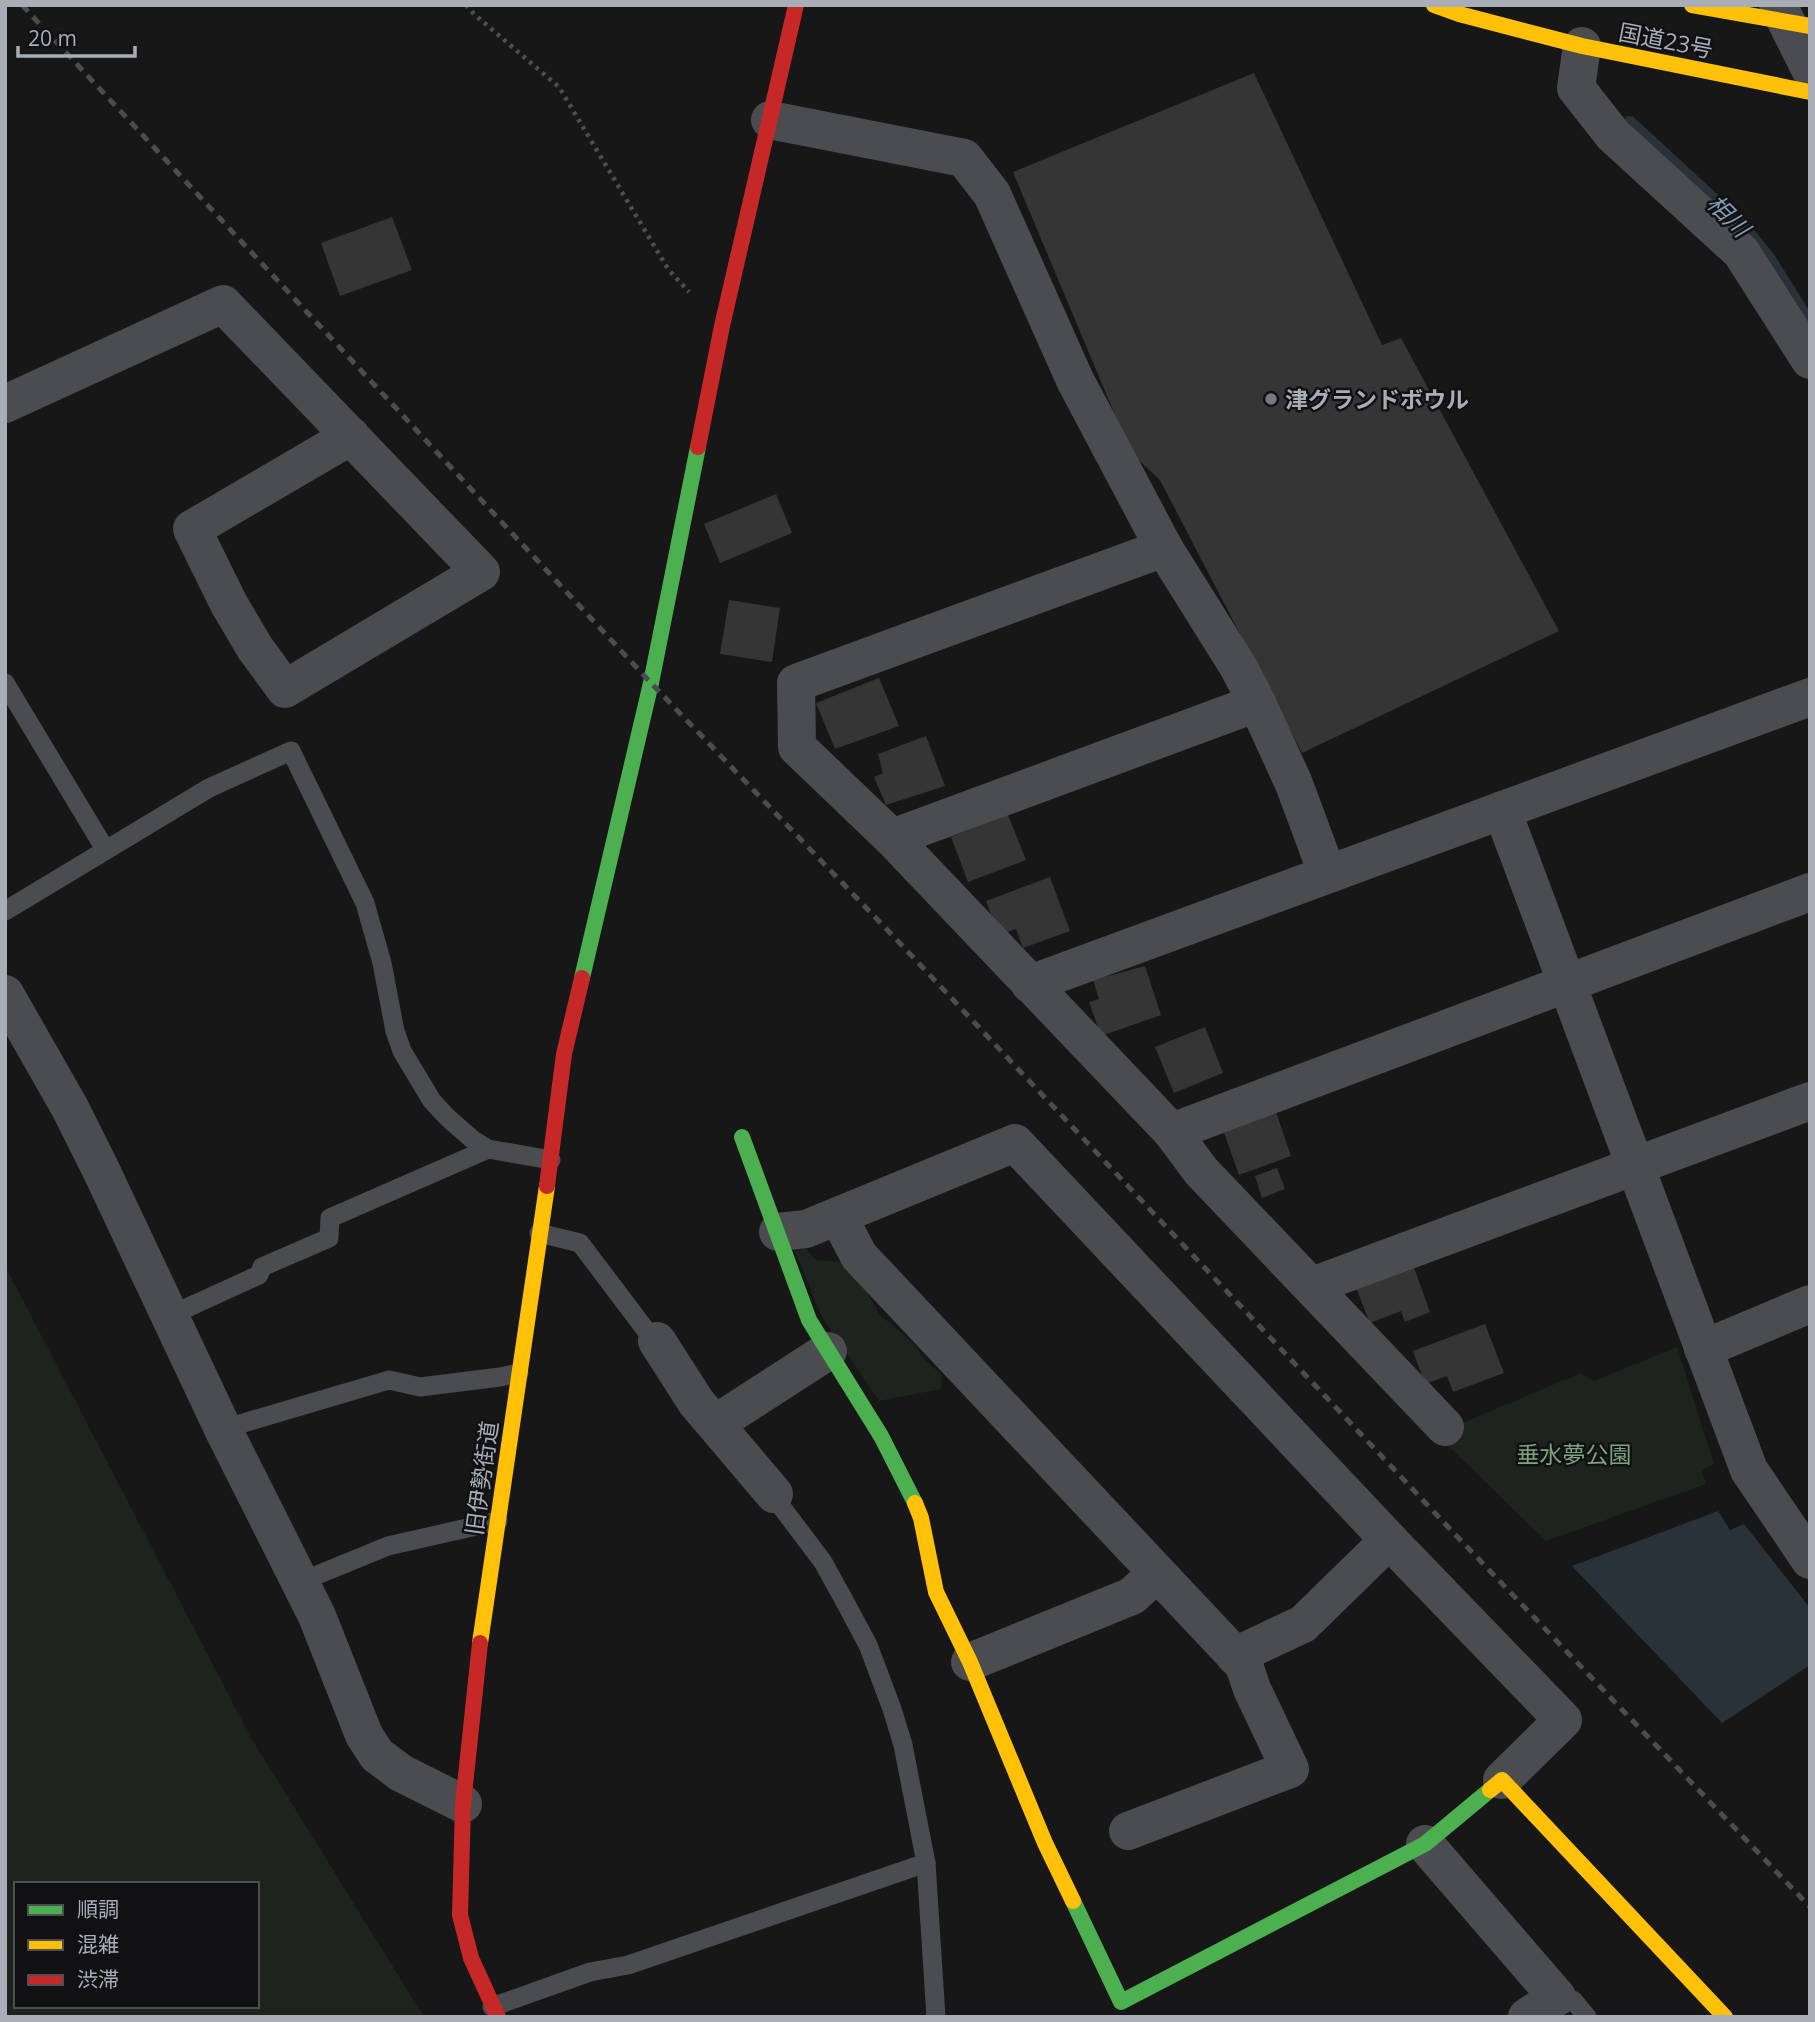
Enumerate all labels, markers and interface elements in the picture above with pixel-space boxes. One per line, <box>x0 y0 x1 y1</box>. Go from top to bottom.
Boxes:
scale bar <box>18 14 135 58</box>
street label: 国道23号 <box>1616 15 1716 65</box>
text: 20 m <box>28 24 77 52</box>
water label: 相川 <box>1700 186 1760 246</box>
place label: 津グランドボウル <box>1285 383 1469 415</box>
marker: 津グランドボウル <box>1263 391 1279 407</box>
street label: 旧伊勢街道 <box>457 1419 505 1537</box>
park label: 垂水夢公園 <box>1517 1438 1632 1470</box>
legend <box>14 1882 259 2008</box>
text: 順調 <box>77 1895 119 1923</box>
text: 混雑 <box>77 1930 119 1958</box>
text: 渋滞 <box>77 1965 119 1993</box>

